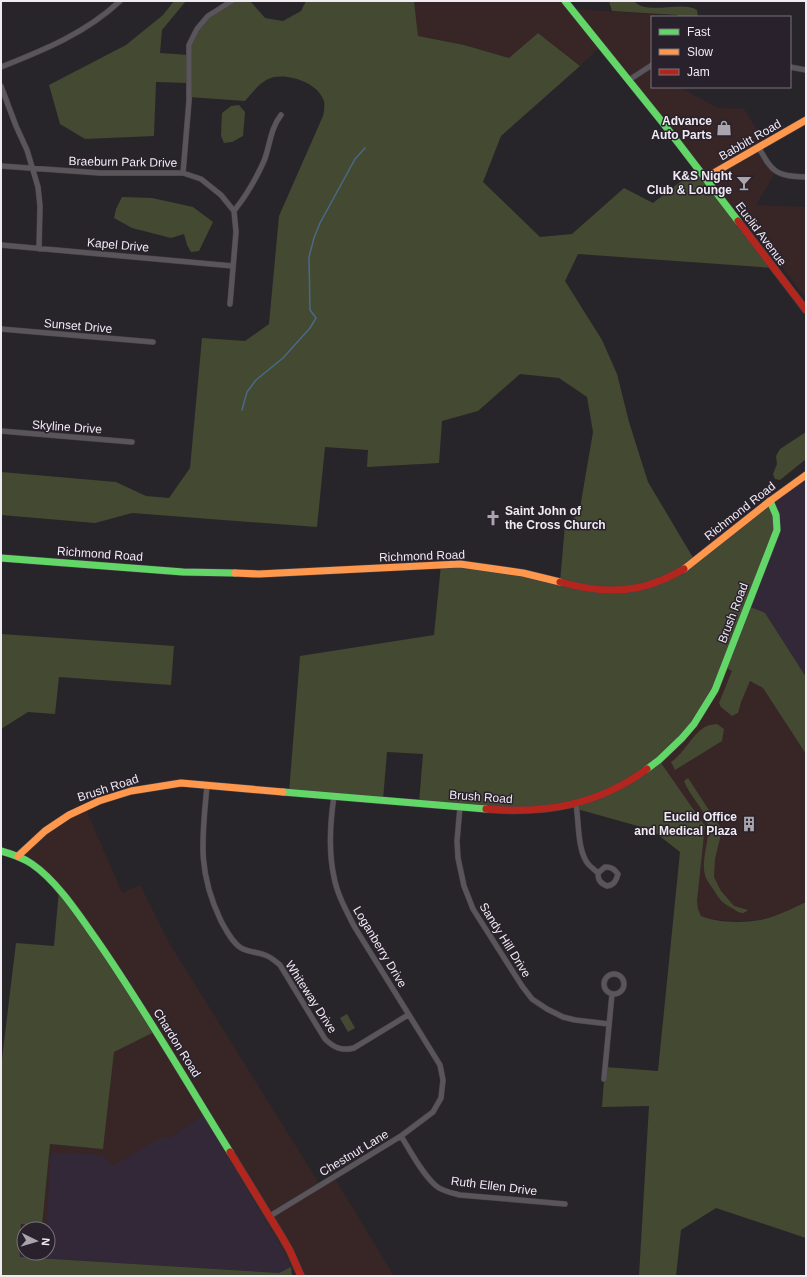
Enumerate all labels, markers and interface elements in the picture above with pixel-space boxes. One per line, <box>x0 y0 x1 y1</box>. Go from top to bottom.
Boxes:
legend <box>651 16 791 88</box>
text: Fast <box>687 25 711 39</box>
text: Slow <box>687 45 713 59</box>
text: Jam <box>687 65 710 79</box>
place label: Advance Auto Parts <box>651 114 712 142</box>
street label: Babbitt Road <box>716 117 784 163</box>
shop icon: Advance Auto Parts <box>715 119 733 137</box>
street label: Braeburn Park Drive <box>69 154 178 170</box>
place label: K&S Night Club & Lounge <box>647 169 732 197</box>
bar icon: K&S Night Club & Lounge <box>735 174 753 192</box>
street label: Euclid Avenue <box>733 200 790 269</box>
street label: Kapel Drive <box>86 235 150 255</box>
street label: Sunset Drive <box>43 316 113 336</box>
street label: Skyline Drive <box>32 418 103 436</box>
street label: Richmond Road <box>702 479 778 543</box>
place label: Saint John of the Cross Church <box>505 504 606 532</box>
church icon: Saint John of the Cross Church <box>484 509 502 527</box>
street label: Richmond Road <box>57 544 143 564</box>
street label: Richmond Road <box>379 548 465 564</box>
street label: Brush Road <box>715 581 751 645</box>
street label: Brush Road <box>76 772 140 804</box>
street label: Brush Road <box>449 788 513 806</box>
place label: Euclid Office and Medical Plaza <box>634 810 737 838</box>
building icon: Euclid Office and Medical Plaza <box>740 815 758 833</box>
street label: Sandy Hill Drive <box>476 900 534 980</box>
street label: Loganberry Drive <box>350 904 410 990</box>
street label: Whiteway Drive <box>282 958 340 1036</box>
street label: Chardon Road <box>150 1006 204 1080</box>
street label: Chestnut Lane <box>317 1127 391 1179</box>
street label: Ruth Ellen Drive <box>450 1174 538 1198</box>
north arrow <box>16 1221 56 1261</box>
text: N <box>40 1237 52 1246</box>

